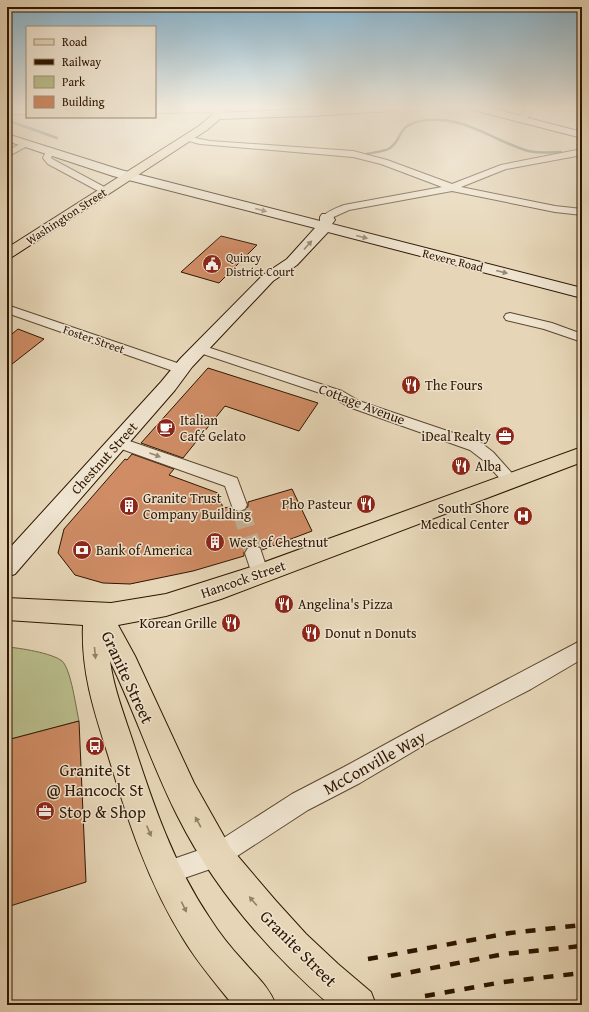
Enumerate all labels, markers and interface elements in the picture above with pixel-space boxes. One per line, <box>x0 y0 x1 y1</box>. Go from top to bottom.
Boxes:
legend <box>26 26 156 118</box>
text: Road <box>62 33 88 50</box>
text: Railway <box>62 53 101 70</box>
text: Park <box>62 73 86 90</box>
text: Building <box>62 93 105 110</box>
street label: Washington Street <box>22 183 110 248</box>
one-way arrow <box>255 208 267 214</box>
one-way arrow <box>356 234 368 240</box>
one-way arrow <box>304 239 313 250</box>
street label: Revere Road <box>421 244 486 276</box>
place label: Quincy District Court <box>226 249 295 280</box>
public building icon: Quincy District Court <box>201 253 223 275</box>
one-way arrow <box>496 269 508 275</box>
street label: Foster Street <box>61 321 128 358</box>
restaurant icon: The Fours <box>400 374 422 396</box>
place label: The Fours <box>425 375 483 395</box>
street label: Cottage Avenue <box>316 378 408 430</box>
place label: Italian Café Gelato <box>180 410 246 446</box>
street label: Chestnut Street <box>66 417 142 499</box>
cafe icon: Italian Café Gelato <box>155 417 177 439</box>
office icon: iDeal Realty <box>494 425 516 447</box>
place label: iDeal Realty <box>421 426 491 446</box>
one-way arrow <box>149 452 161 458</box>
restaurant icon: Alba <box>450 455 472 477</box>
place label: Alba <box>475 456 502 476</box>
place label: Granite Trust Company Building <box>143 488 251 524</box>
restaurant icon: Pho Pasteur <box>355 493 377 515</box>
place label: Pho Pasteur <box>282 494 352 514</box>
building icon: Granite Trust Company Building <box>118 495 140 517</box>
place label: South Shore Medical Center <box>420 498 509 534</box>
hospital icon: South Shore Medical Center <box>512 505 534 527</box>
building icon: West of Chestnut <box>204 531 226 553</box>
place label: West of Chestnut <box>229 532 328 552</box>
bank icon: Bank of America <box>71 539 93 561</box>
place label: Bank of America <box>96 540 193 560</box>
street label: Hancock Street <box>198 555 288 603</box>
restaurant icon: Angelina's Pizza <box>273 593 295 615</box>
place label: Angelina's Pizza <box>298 594 393 614</box>
restaurant icon: Korean Grille <box>220 612 242 634</box>
place label: Korean Grille <box>140 613 217 633</box>
restaurant icon: Donut n Donuts <box>300 622 322 644</box>
place label: Donut n Donuts <box>325 623 417 643</box>
street label: Granite Street <box>96 626 160 728</box>
one-way arrow <box>92 647 99 659</box>
street label: McConville Way <box>318 723 430 801</box>
bus stop icon: Granite St @ Hancock St <box>84 735 106 757</box>
place label: Granite St @ Hancock St <box>47 757 143 802</box>
place label: Stop & Shop <box>59 799 146 824</box>
office icon: Stop & Shop <box>34 800 56 822</box>
one-way arrow <box>195 816 201 828</box>
one-way arrow <box>146 825 152 836</box>
one-way arrow <box>248 896 257 907</box>
one-way arrow <box>181 902 187 913</box>
street label: Granite Street <box>255 904 343 992</box>

